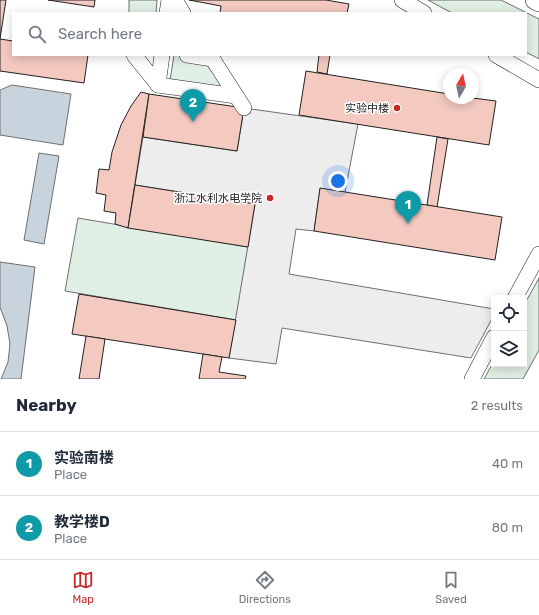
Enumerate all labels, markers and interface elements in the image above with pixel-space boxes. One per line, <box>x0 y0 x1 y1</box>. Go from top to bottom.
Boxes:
search box <box>12 12 527 56</box>
icon: search <box>26 23 48 45</box>
text: Search here <box>58 25 142 43</box>
north arrow <box>443 68 479 104</box>
pin: 2 <box>180 89 206 122</box>
place label: 实验中楼 <box>345 102 389 115</box>
marker: 实验中楼 <box>392 103 402 113</box>
your location <box>328 171 348 191</box>
pin: 1 <box>395 191 421 224</box>
place label: 浙江水利水电学院 <box>174 192 262 205</box>
marker: 浙江水利水电学院 <box>265 193 275 203</box>
map controls <box>491 295 527 367</box>
button: locate <box>491 295 527 331</box>
button: layers <box>491 331 527 367</box>
text: Nearby <box>16 395 77 415</box>
text: 2 results <box>471 398 523 413</box>
text: 实验南楼 <box>54 449 114 467</box>
text: 1 <box>26 456 32 471</box>
text: 40 m <box>492 456 523 471</box>
text: Place <box>54 467 87 482</box>
text: 教学楼D <box>54 513 110 531</box>
text: 2 <box>25 520 33 535</box>
text: 80 m <box>492 520 523 535</box>
text: Place <box>54 531 87 546</box>
tab: Map <box>72 569 94 606</box>
tab: Directions <box>239 569 291 606</box>
tab: Saved <box>435 569 467 606</box>

